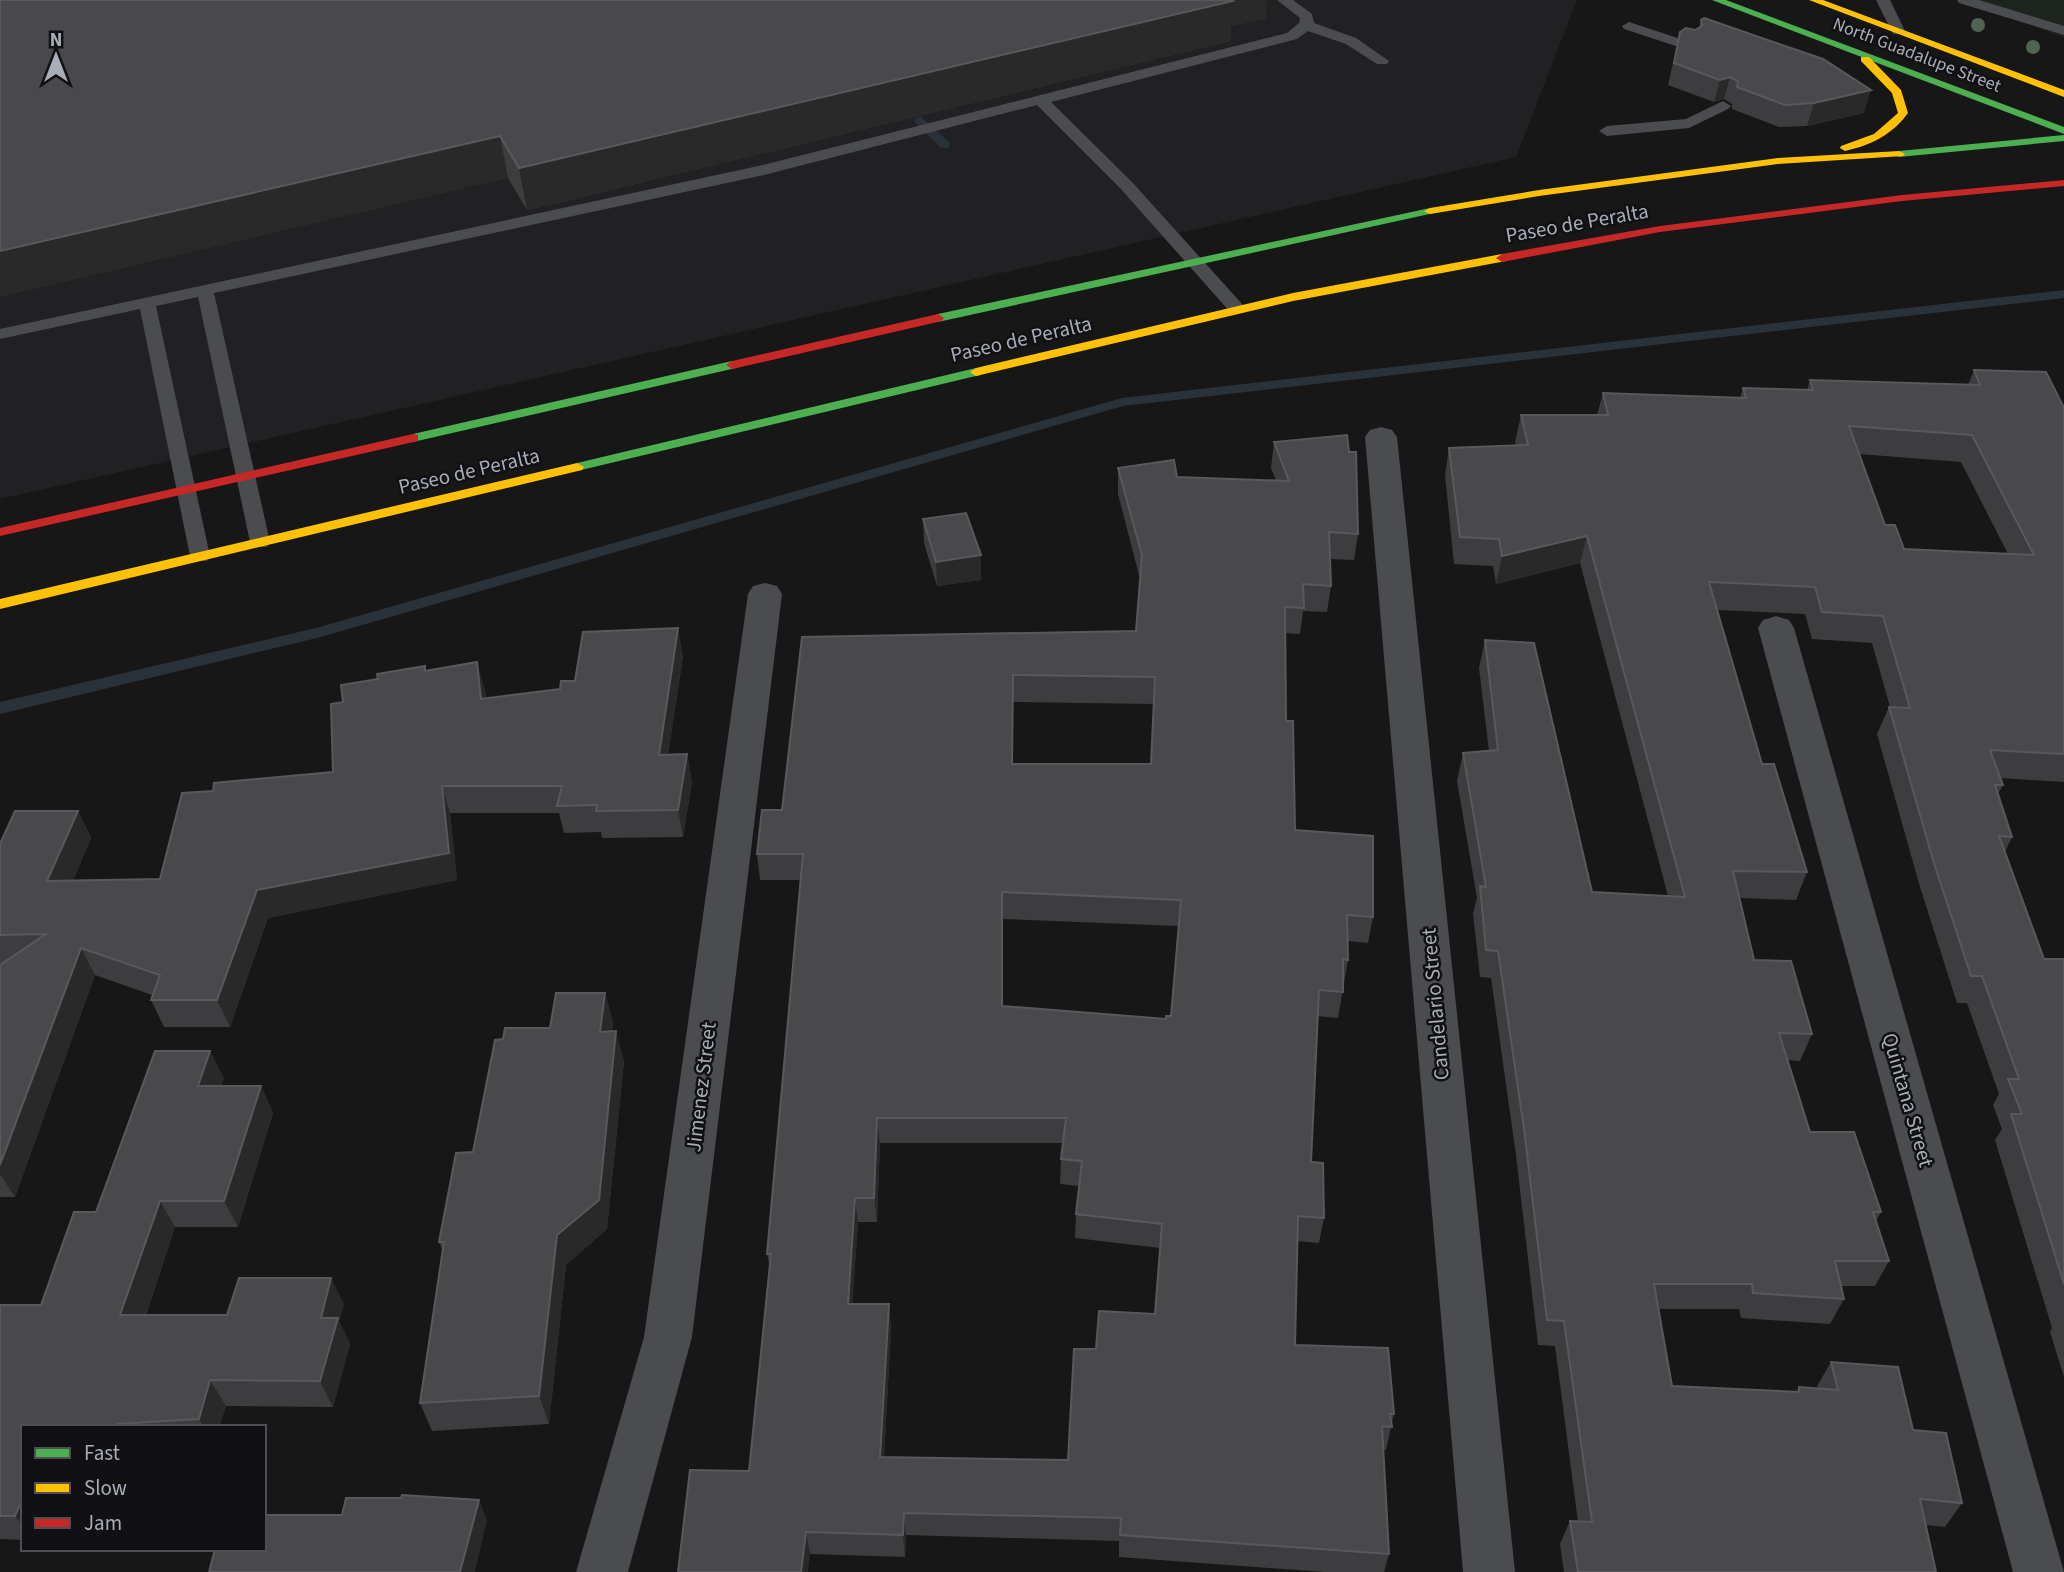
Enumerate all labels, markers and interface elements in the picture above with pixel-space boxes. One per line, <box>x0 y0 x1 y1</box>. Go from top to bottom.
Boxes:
street label: North Guadalupe Street <box>1829 11 2005 99</box>
north arrow <box>21 21 91 91</box>
text: N <box>50 27 62 54</box>
street label: Paseo de Peralta <box>1503 196 1651 250</box>
street label: Paseo de Peralta <box>947 308 1095 370</box>
street label: Paseo de Peralta <box>395 440 543 502</box>
street label: Candelario Street <box>1413 927 1457 1081</box>
street label: Jimenez Street <box>678 1020 724 1154</box>
street label: Quintana Street <box>1875 1029 1941 1171</box>
legend <box>21 1425 266 1551</box>
text: Fast <box>84 1438 120 1468</box>
text: Slow <box>84 1473 127 1503</box>
text: Jam <box>84 1508 122 1538</box>

